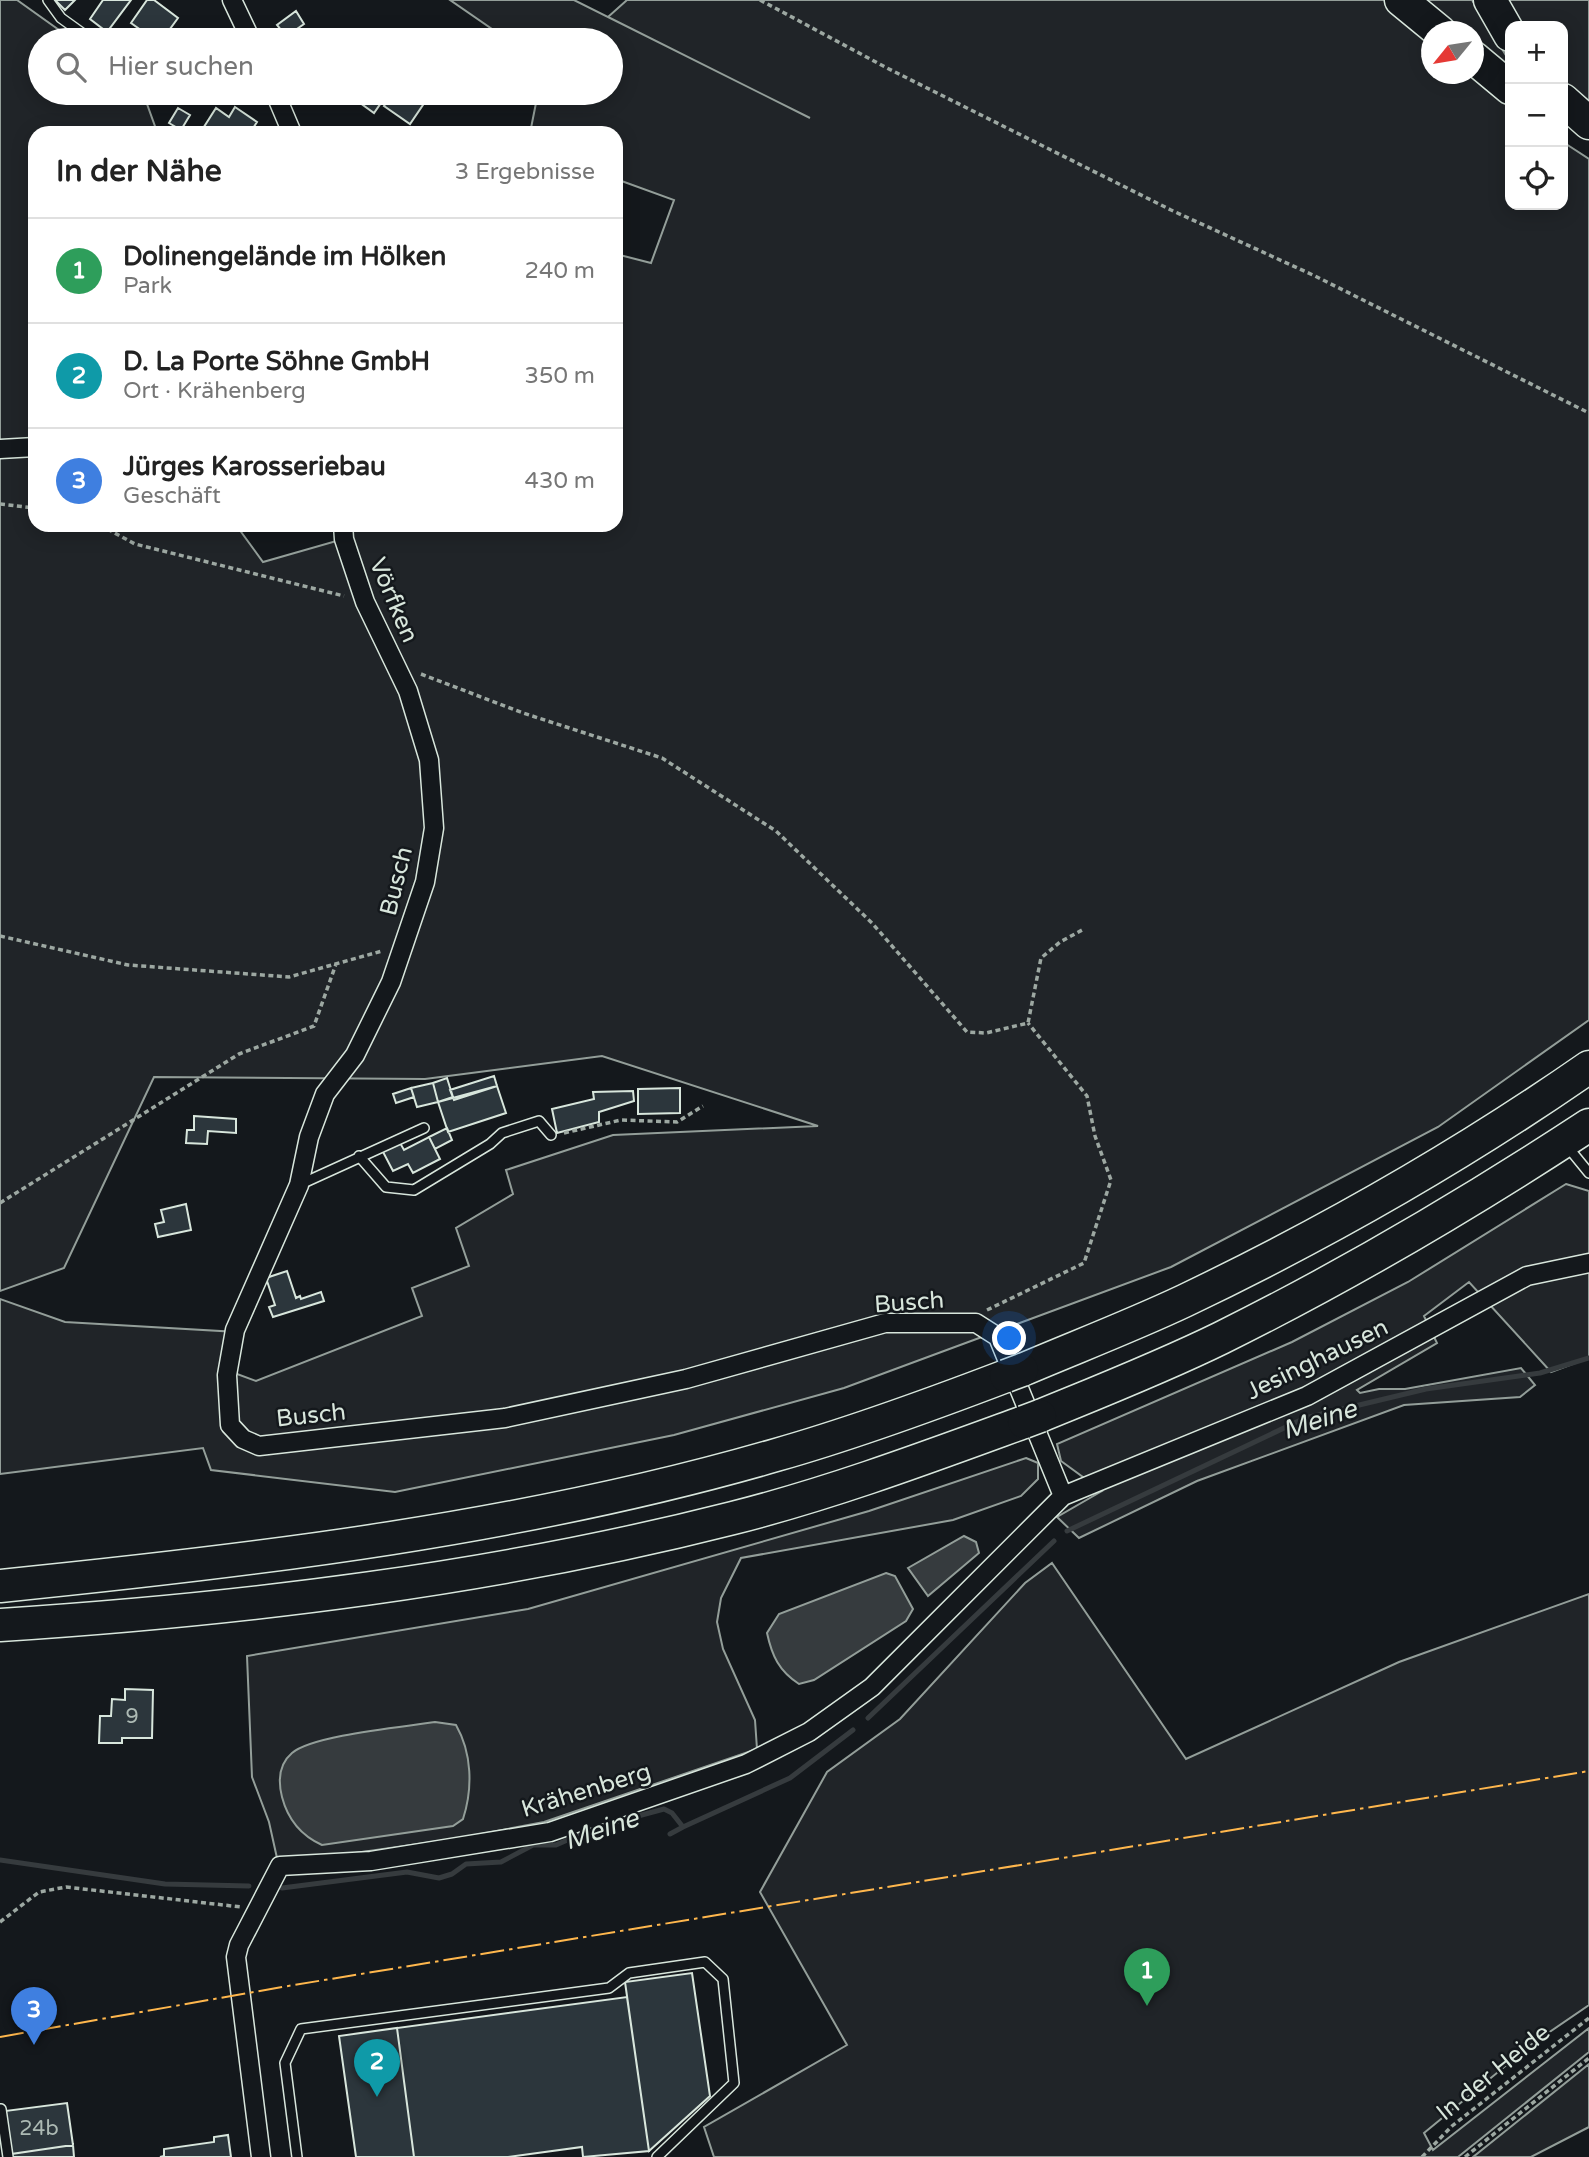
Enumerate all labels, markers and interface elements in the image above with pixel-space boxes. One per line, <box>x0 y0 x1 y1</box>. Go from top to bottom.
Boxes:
north arrow <box>1421 21 1484 84</box>
map controls <box>1505 21 1568 210</box>
button: + <box>1505 21 1568 84</box>
search box <box>28 28 623 105</box>
icon: search <box>52 48 90 86</box>
text: Hier suchen <box>108 51 254 82</box>
button: − <box>1505 84 1568 147</box>
button: locate <box>1505 147 1568 210</box>
text: In der Nähe <box>56 153 222 190</box>
text: 3 Ergebnisse <box>455 158 595 186</box>
text: Dolinengelände im Hölken <box>123 241 446 272</box>
text: 1 <box>72 257 86 285</box>
text: 240 m <box>525 257 595 285</box>
text: Park <box>123 272 172 300</box>
text: D. La Porte Söhne GmbH <box>123 346 430 377</box>
text: 2 <box>72 362 86 390</box>
text: 350 m <box>525 362 595 390</box>
text: Ort · Krähenberg <box>123 377 306 405</box>
text: Jürges Karosseriebau <box>123 451 386 482</box>
text: 3 <box>72 467 86 495</box>
text: 430 m <box>525 467 595 495</box>
text: Geschäft <box>123 482 221 510</box>
street label: Vörfken <box>363 553 424 647</box>
street label: Busch <box>374 844 419 919</box>
street label: Busch <box>873 1286 945 1319</box>
street label: Jesinghausen <box>1241 1313 1393 1406</box>
your location <box>992 1321 1026 1355</box>
water label: Meine <box>1278 1393 1362 1446</box>
street label: Busch <box>275 1397 347 1434</box>
house number: 9 <box>125 1704 139 1729</box>
street label: Krähenberg <box>518 1757 655 1824</box>
water label: Meine <box>560 1802 644 1857</box>
pin: 1 <box>1124 1948 1170 2006</box>
pin: 3 <box>11 1987 57 2045</box>
street label: In der Heide <box>1431 2018 1556 2127</box>
pin: 2 <box>354 2039 400 2097</box>
house number: 24b <box>19 2116 59 2141</box>

